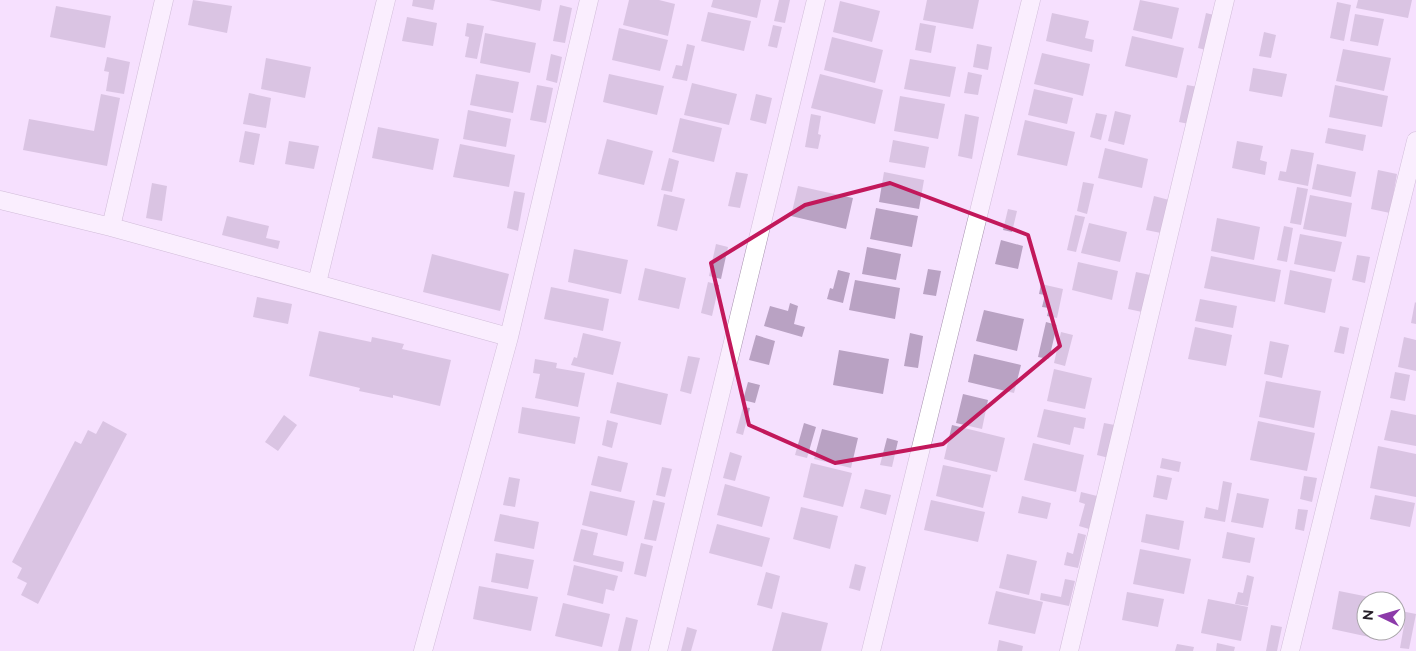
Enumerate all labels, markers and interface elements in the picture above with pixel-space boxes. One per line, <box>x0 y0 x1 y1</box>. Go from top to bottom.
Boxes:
north arrow <box>1356 591 1406 641</box>
text: N <box>1360 609 1376 621</box>

